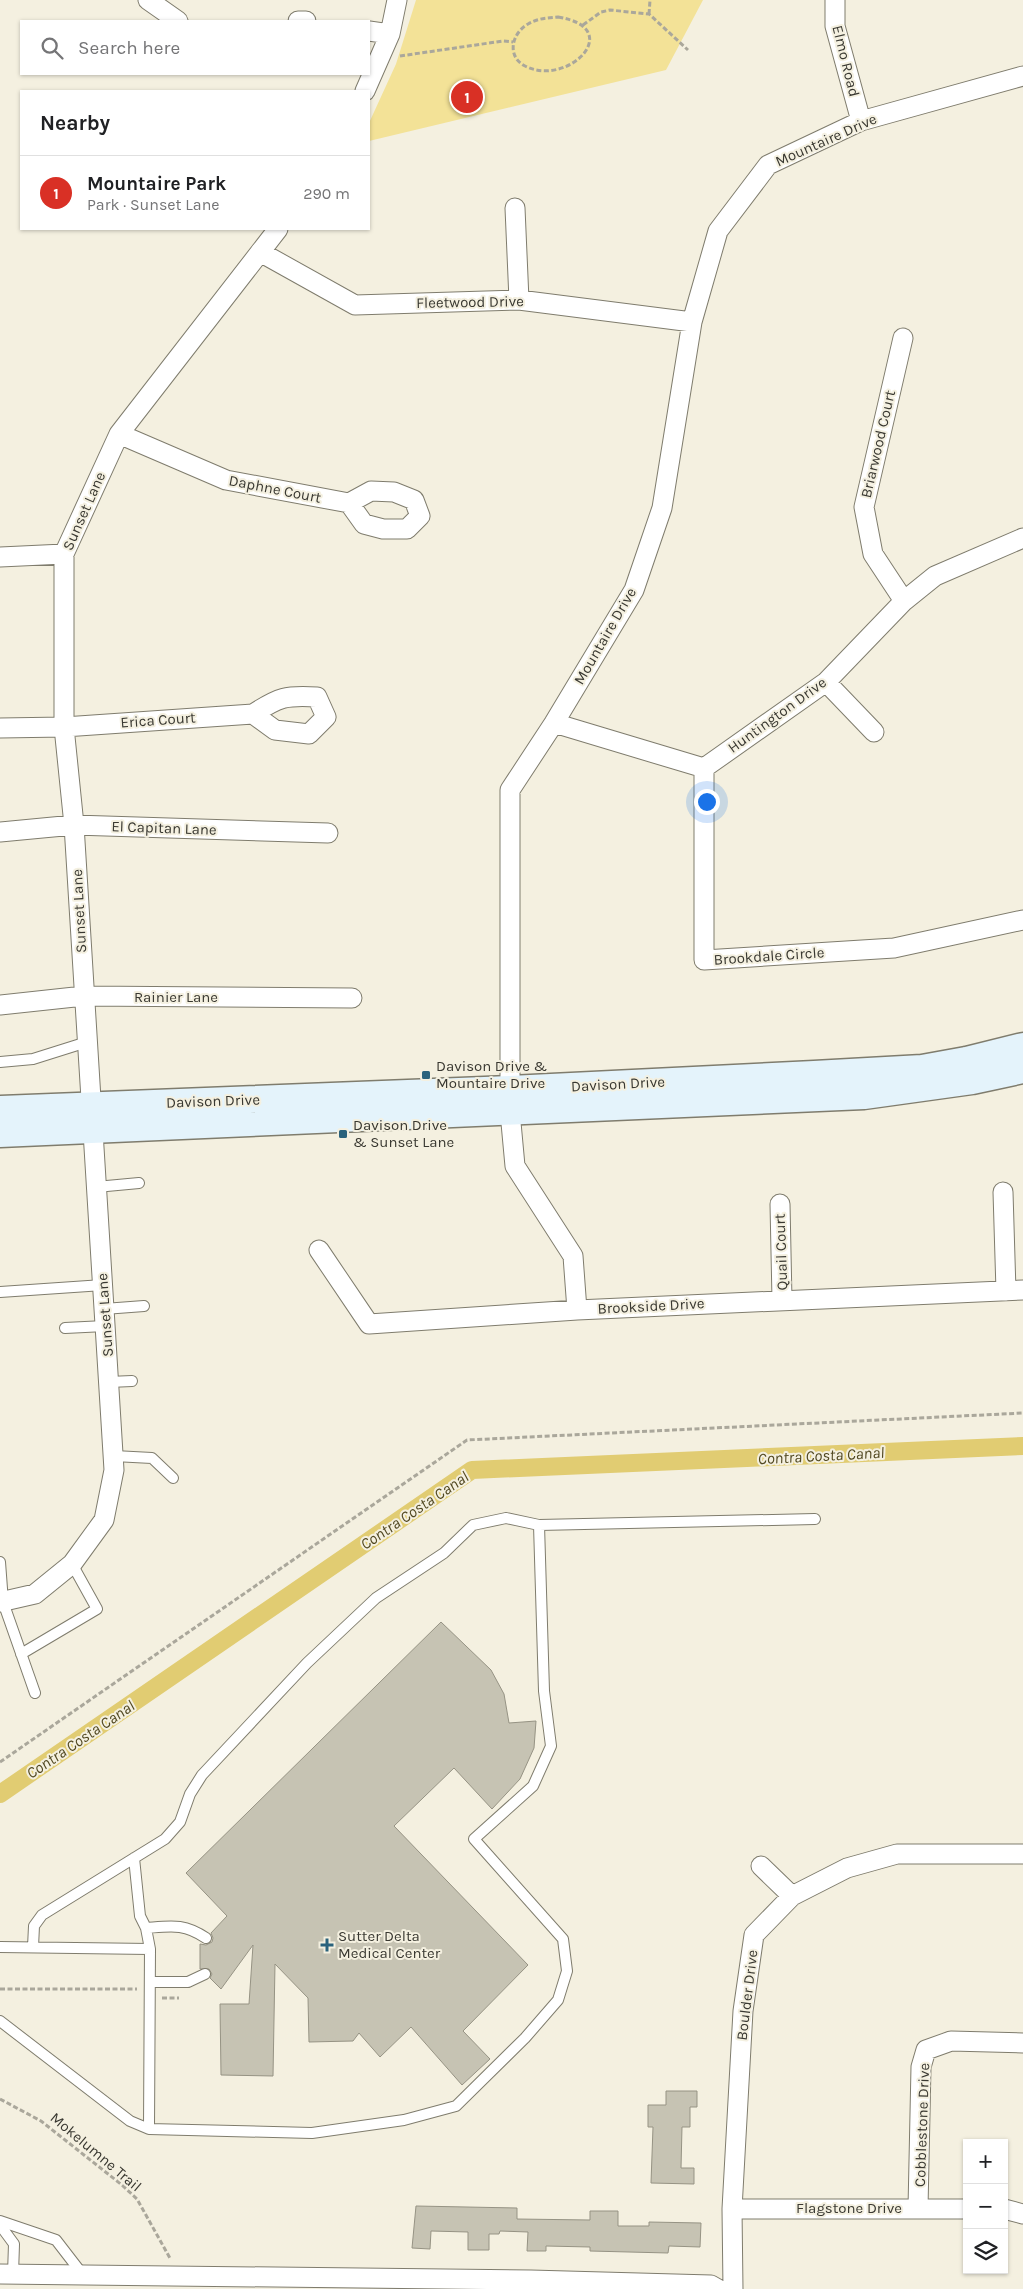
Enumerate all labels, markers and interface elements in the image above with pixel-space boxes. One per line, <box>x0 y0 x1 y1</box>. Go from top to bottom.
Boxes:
search box <box>20 20 370 75</box>
street label: Elmo Road <box>828 23 864 99</box>
icon: search <box>38 34 66 62</box>
text: Search here <box>78 37 180 59</box>
pin: 1 <box>451 78 483 116</box>
street label: Mountaire Drive <box>772 110 880 170</box>
text: Nearby <box>40 111 110 135</box>
text: Mountaire Park <box>87 173 226 195</box>
text: 1 <box>53 184 59 203</box>
text: 290 m <box>303 184 350 203</box>
text: Park · Sunset Lane <box>87 195 220 214</box>
street label: Fleetwood Drive <box>416 292 524 312</box>
street label: Briarwood Court <box>857 388 899 500</box>
street label: Sunset Lane <box>59 469 109 553</box>
street label: Daphne Court <box>227 471 323 507</box>
street label: Mountaire Drive <box>570 584 640 688</box>
street label: Huntington Drive <box>724 673 830 757</box>
street label: Erica Court <box>120 708 197 732</box>
your location <box>694 789 720 815</box>
street label: El Capitan Lane <box>111 817 217 839</box>
street label: Sunset Lane <box>68 869 90 953</box>
street label: Brookdale Circle <box>713 943 825 969</box>
street label: Rainier Lane <box>134 988 218 1006</box>
place label: Davison Drive & Mountaire Drive <box>436 1057 547 1092</box>
marker: Davison Drive & Mountaire Drive <box>420 1069 432 1081</box>
street label: Davison Drive <box>571 1073 665 1095</box>
street label: Davison Drive <box>166 1090 260 1112</box>
place label: Davison Drive & Sunset Lane <box>353 1116 454 1151</box>
marker: Davison Drive & Sunset Lane <box>337 1128 349 1140</box>
street label: Quail Court <box>771 1213 791 1291</box>
street label: Sunset Lane <box>93 1272 117 1358</box>
street label: Brookside Drive <box>597 1294 705 1318</box>
water label: Contra Costa Canal <box>757 1443 885 1468</box>
water label: Contra Costa Canal <box>356 1467 472 1554</box>
water label: Contra Costa Canal <box>22 1696 138 1783</box>
place label: Sutter Delta Medical Center <box>338 1927 441 1962</box>
marker: Sutter Delta Medical Center <box>320 1938 334 1952</box>
street label: Boulder Drive <box>732 1949 762 2041</box>
street label: Cobblestone Drive <box>911 2063 933 2187</box>
street label: Mokelumne Trail <box>47 2109 145 2195</box>
map controls <box>963 2139 1008 2274</box>
button: + <box>963 2139 1008 2184</box>
button: − <box>963 2184 1008 2229</box>
street label: Flagstone Drive <box>796 2199 902 2217</box>
button: layers <box>963 2229 1008 2274</box>

